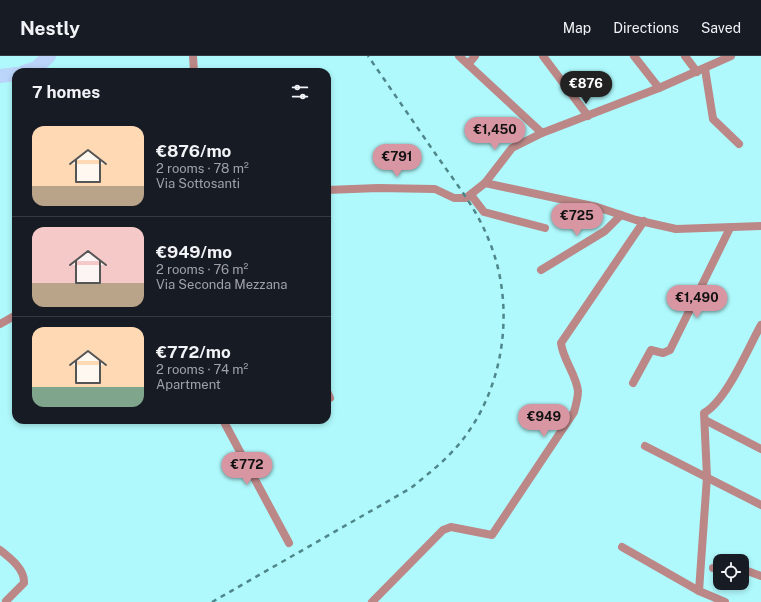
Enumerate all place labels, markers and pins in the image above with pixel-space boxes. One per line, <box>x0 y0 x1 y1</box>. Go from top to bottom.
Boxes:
pin: €876 <box>562 71 610 105</box>
pin: €1,450 <box>462 117 528 151</box>
pin: €791 <box>373 144 421 178</box>
pin: €725 <box>553 203 601 237</box>
pin: €1,490 <box>664 285 730 319</box>
pin: €949 <box>520 404 568 438</box>
pin: €772 <box>223 452 271 486</box>

